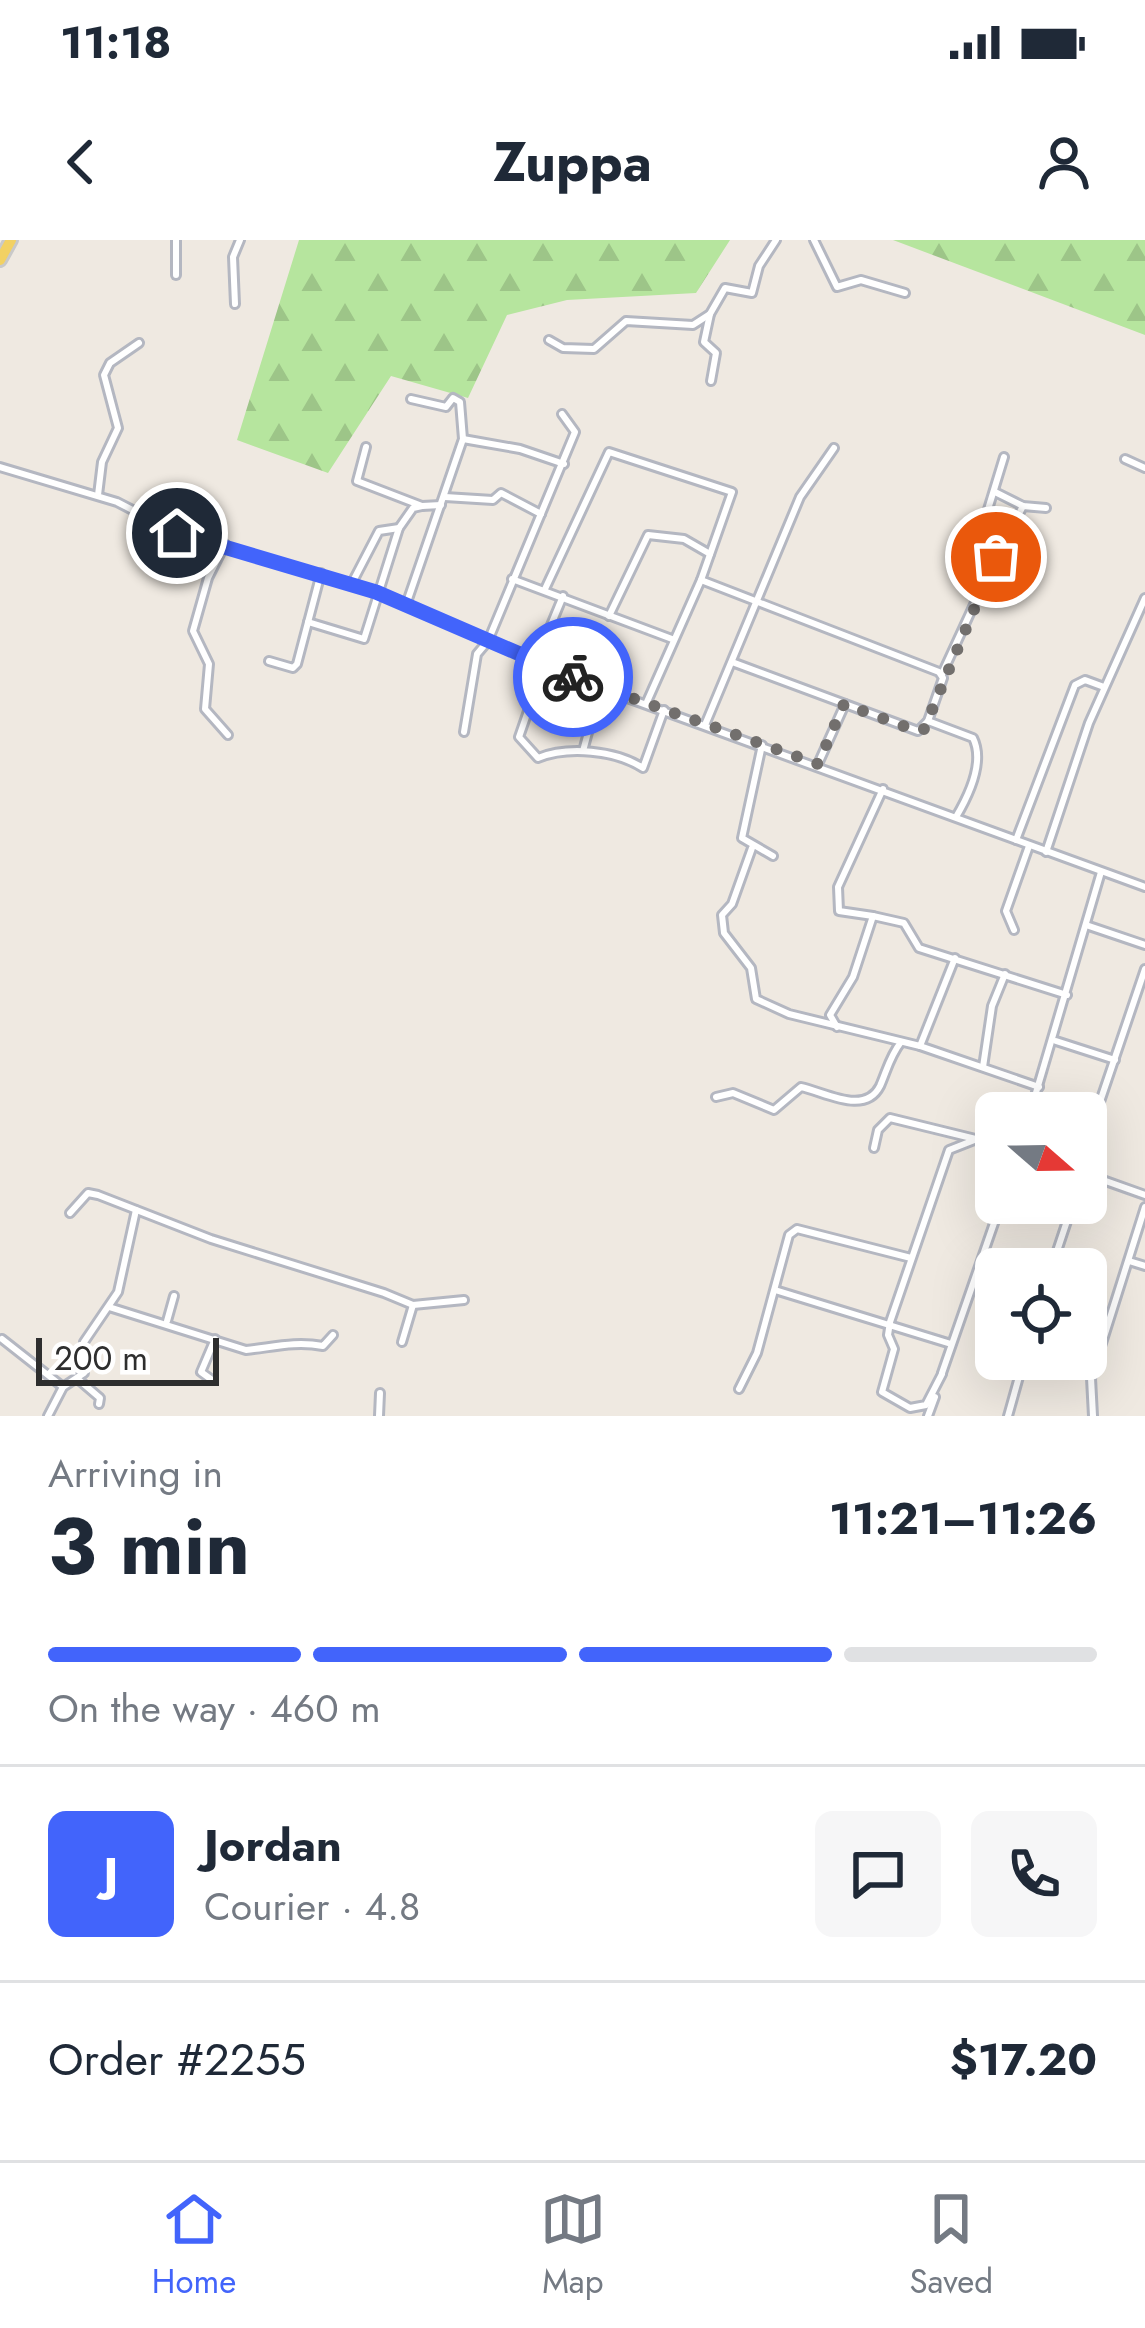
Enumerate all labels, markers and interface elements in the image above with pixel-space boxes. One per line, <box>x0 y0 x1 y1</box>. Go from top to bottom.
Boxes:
text: 11:18 <box>60 10 171 75</box>
text: Zuppa <box>493 123 652 201</box>
icon: back <box>48 129 114 195</box>
icon: person <box>1031 129 1097 195</box>
pin <box>126 482 228 584</box>
icon: home <box>144 500 210 566</box>
pin <box>945 506 1047 608</box>
icon: bag <box>963 524 1029 590</box>
courier <box>513 617 633 737</box>
icon: bike <box>540 644 606 710</box>
north arrow <box>975 1092 1107 1224</box>
map controls <box>975 1092 1107 1380</box>
button: locate <box>975 1248 1107 1380</box>
scale bar <box>36 1332 219 1385</box>
text: 200 m <box>54 1335 148 1382</box>
text: Arriving in <box>48 1445 223 1502</box>
text: 11:21–11:26 <box>829 1486 1097 1551</box>
text: 3 min <box>48 1491 250 1603</box>
text: On the way · 460 m <box>48 1680 381 1737</box>
button: chat <box>815 1811 941 1937</box>
button: phone <box>971 1811 1097 1937</box>
text: Jordan <box>204 1813 342 1878</box>
text: J <box>104 1841 118 1906</box>
text: Courier · 4.8 <box>204 1878 420 1935</box>
text: Order #2255 <box>48 2027 306 2092</box>
text: $17.20 <box>950 2027 1097 2092</box>
tab: Home <box>152 2186 236 2305</box>
tab: Map <box>540 2186 606 2305</box>
tab: Saved <box>910 2186 993 2305</box>

